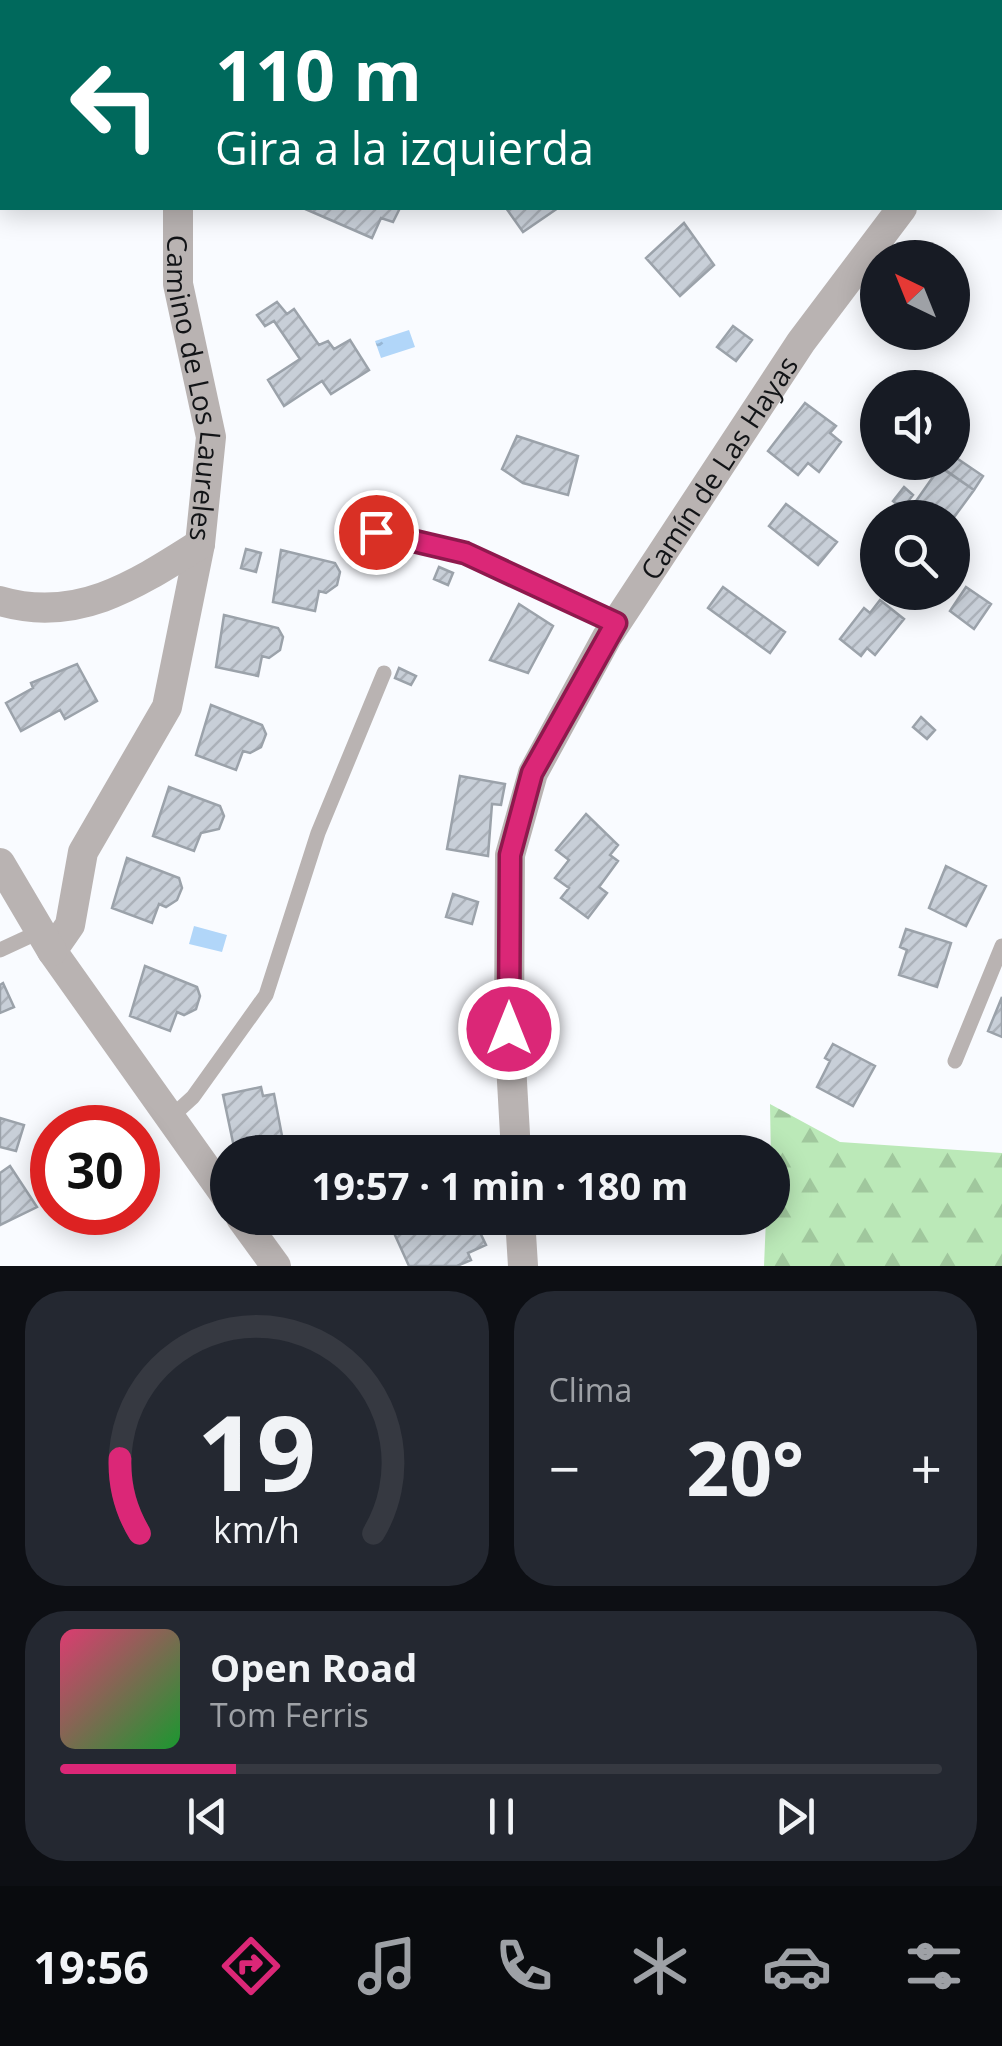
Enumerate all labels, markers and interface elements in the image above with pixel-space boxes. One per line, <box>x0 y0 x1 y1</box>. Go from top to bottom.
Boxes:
text: 110 m <box>215 26 422 122</box>
icon: left <box>50 40 180 170</box>
text: Gira a la izquierda <box>215 117 594 178</box>
street label: Camino de Los Laureles <box>159 235 231 543</box>
north arrow <box>860 240 970 350</box>
map controls <box>860 240 970 610</box>
street label: Camín de Las Hayas <box>631 348 806 587</box>
button: sound <box>860 370 970 480</box>
pin <box>334 490 419 575</box>
button: search <box>860 500 970 610</box>
icon: arrive <box>349 505 404 560</box>
position arrow <box>457 977 561 1081</box>
speed limit sign: 30 <box>30 1105 160 1235</box>
text: 19:57 · 1 min · 180 m <box>312 1159 688 1211</box>
text: Clima <box>549 1368 632 1411</box>
text: 19 <box>197 1380 316 1521</box>
text: 20° <box>686 1416 804 1518</box>
text: − <box>549 1430 580 1505</box>
text: + <box>911 1430 942 1505</box>
text: km/h <box>213 1505 300 1553</box>
text: Open Road <box>210 1641 417 1693</box>
text: Tom Ferris <box>210 1693 369 1736</box>
icon: previous <box>180 1789 235 1844</box>
icon: pause <box>474 1789 529 1844</box>
icon: next <box>768 1789 823 1844</box>
icon: directions <box>216 1931 286 2001</box>
icon: music <box>352 1931 422 2001</box>
icon: phone <box>489 1931 559 2001</box>
icon: climate <box>625 1931 695 2001</box>
icon: car <box>762 1931 832 2001</box>
icon: filters <box>899 1931 969 2001</box>
text: 19:56 <box>33 1936 149 1997</box>

